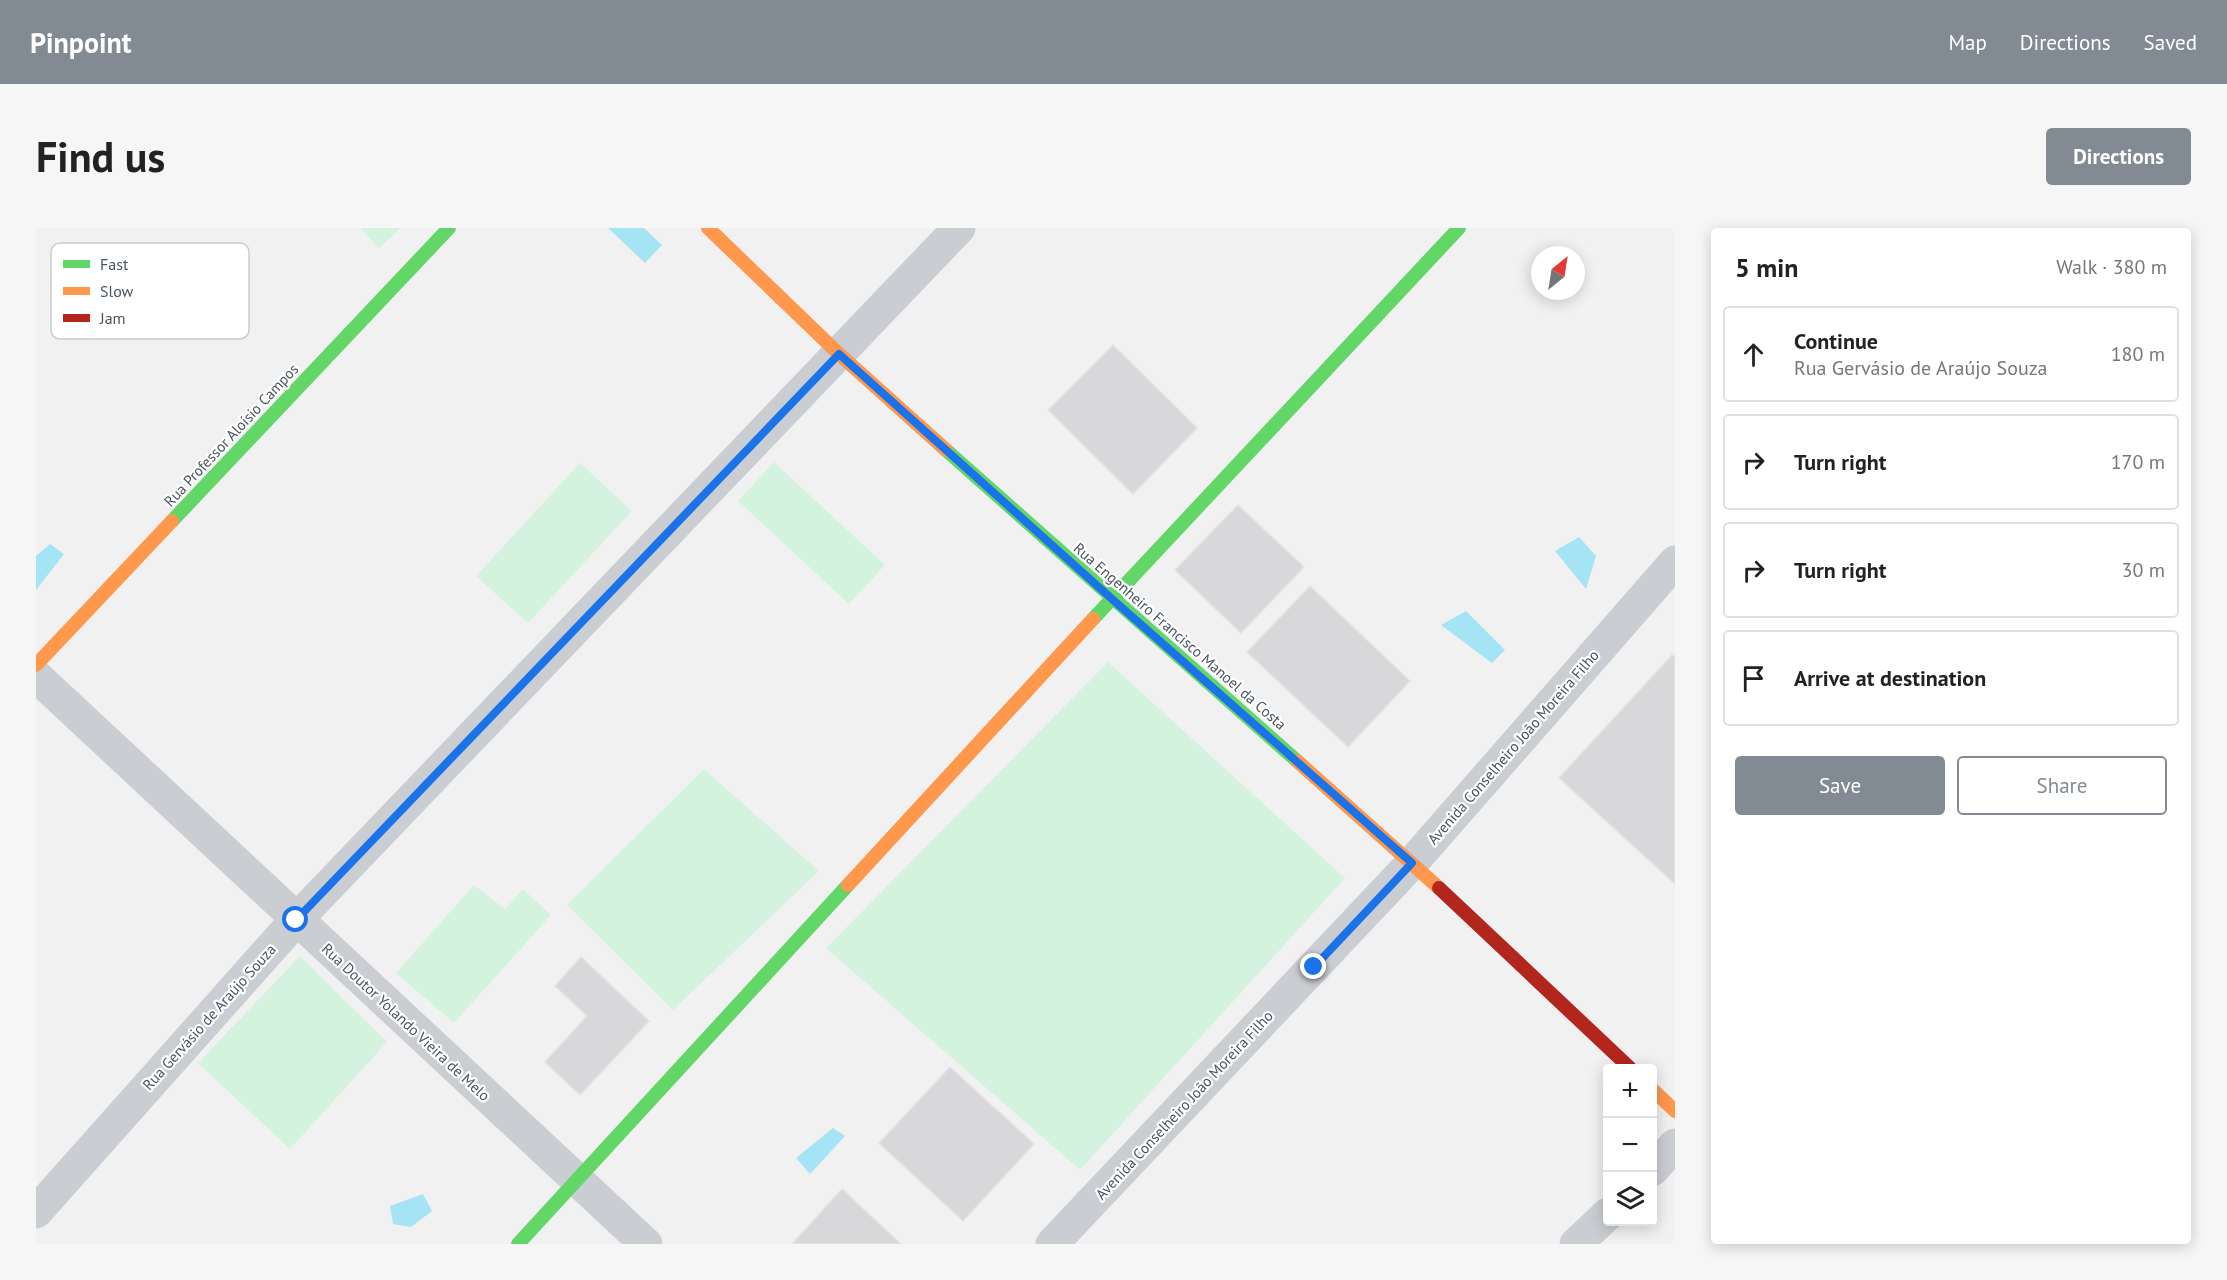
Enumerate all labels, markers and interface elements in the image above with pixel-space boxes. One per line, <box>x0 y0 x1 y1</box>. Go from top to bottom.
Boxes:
text: Pinpoint <box>30 24 132 61</box>
text: Map <box>1948 29 1987 56</box>
text: Directions <box>2020 29 2111 56</box>
text: Saved <box>2144 29 2197 56</box>
button: Directions <box>2046 128 2191 185</box>
text: Find us <box>36 129 165 184</box>
legend <box>51 243 249 339</box>
north arrow <box>1531 246 1585 300</box>
text: 5 min <box>1735 251 1798 284</box>
text: Fast <box>100 254 129 274</box>
text: Walk · 380 m <box>2056 254 2167 280</box>
text: Slow <box>100 281 134 301</box>
text: Jam <box>99 308 126 328</box>
text: Continue <box>1794 327 1878 355</box>
icon: ahead <box>1737 338 1770 371</box>
text: 180 m <box>2111 341 2165 367</box>
text: Rua Gervásio de Araújo Souza <box>1794 355 2048 381</box>
street label: Rua Professor Aloísio Campos <box>160 360 302 510</box>
icon: right <box>1737 446 1770 479</box>
text: Turn right <box>1794 448 1886 476</box>
text: 170 m <box>2111 449 2165 475</box>
street label: Rua Engenheiro Francisco Manoel da Costa <box>1070 538 1290 734</box>
icon: right <box>1737 554 1770 587</box>
text: Turn right <box>1794 556 1886 584</box>
text: 30 m <box>2122 557 2165 583</box>
street label: Avenida Conselheiro João Moreira Filho <box>1423 646 1603 848</box>
icon: arrive <box>1737 662 1770 695</box>
text: Arrive at destination <box>1794 664 1986 692</box>
button: Save <box>1735 756 1945 815</box>
button: Share <box>1957 756 2167 815</box>
route start <box>282 906 308 932</box>
street label: Rua Doutor Yolando Vieira de Melo <box>318 939 494 1105</box>
street label: Rua Gervásio de Araújo Souza <box>138 940 280 1094</box>
route end <box>1300 953 1326 979</box>
street label: Avenida Conselheiro João Moreira Filho <box>1091 1006 1277 1204</box>
map controls <box>1603 1064 1657 1226</box>
button: + <box>1603 1064 1657 1118</box>
button: − <box>1603 1118 1657 1172</box>
button: layers <box>1603 1172 1657 1226</box>

